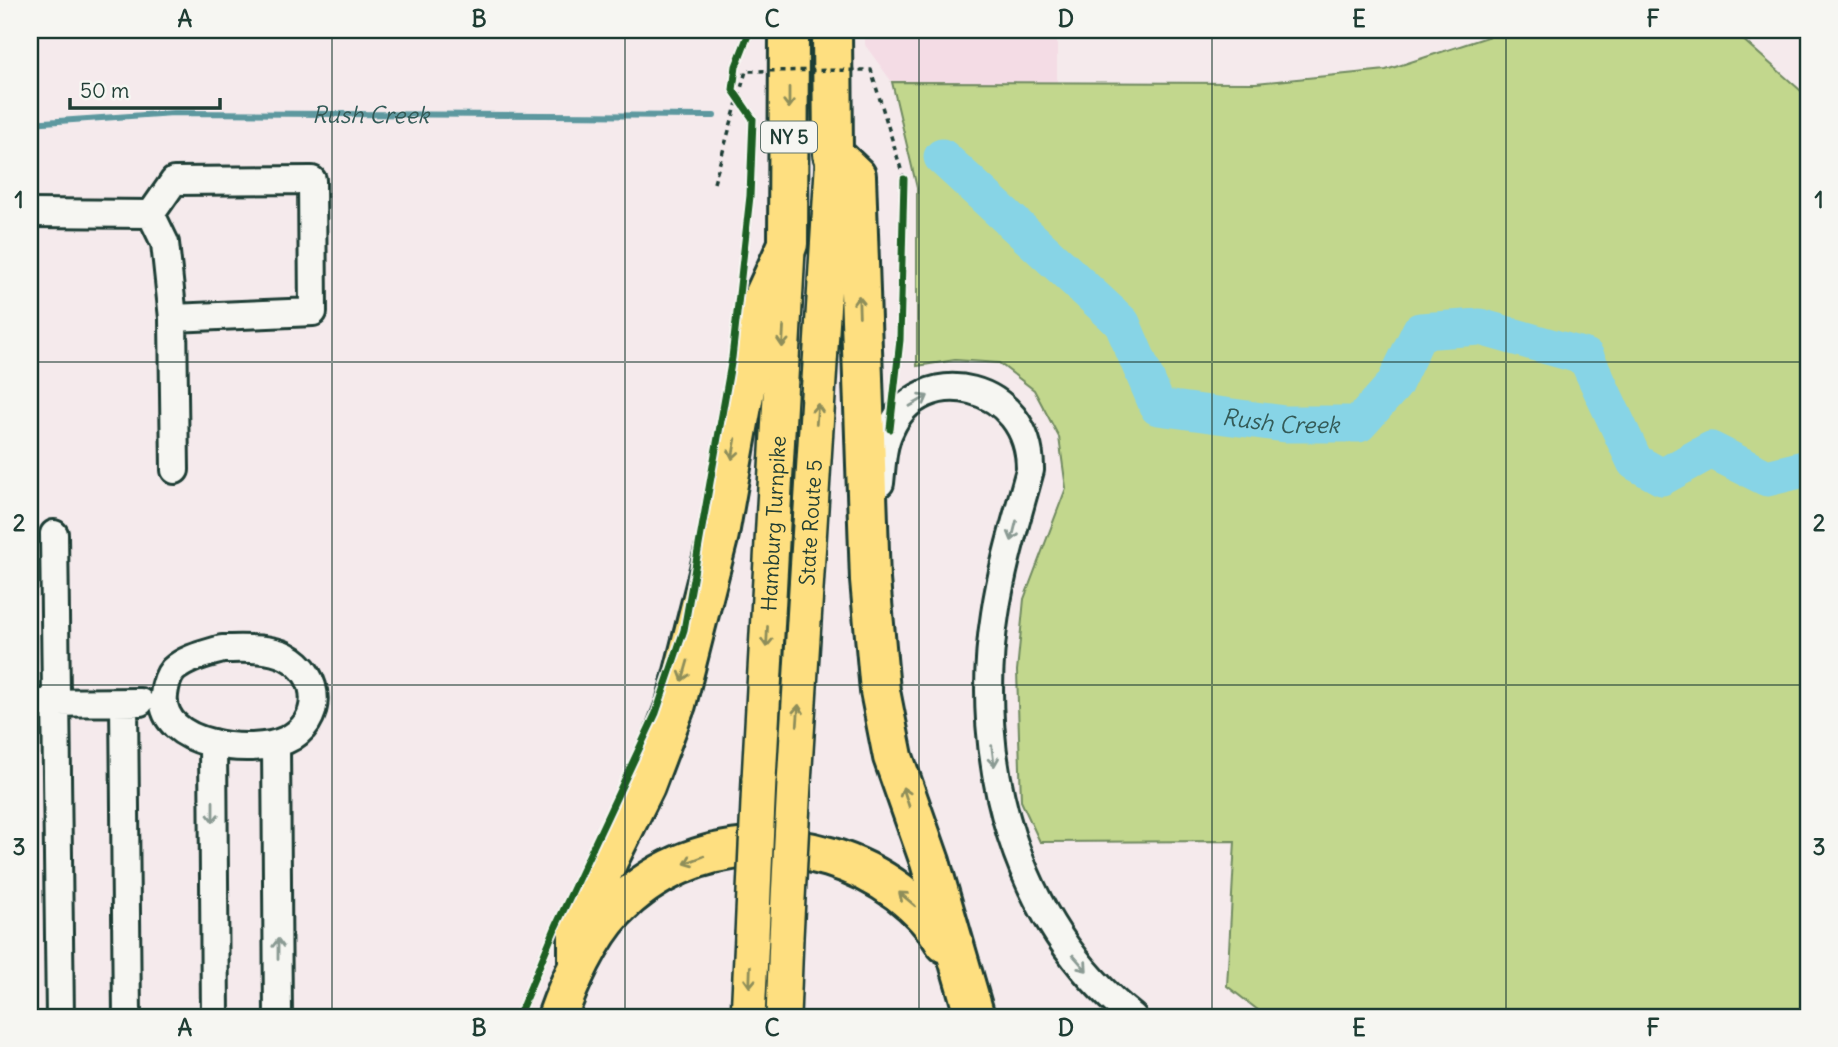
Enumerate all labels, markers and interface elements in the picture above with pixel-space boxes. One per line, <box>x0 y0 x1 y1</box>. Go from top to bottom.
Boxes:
text: A <box>178 4 193 33</box>
text: B <box>471 4 487 33</box>
text: C <box>764 4 780 33</box>
text: D <box>1058 4 1074 33</box>
text: E <box>1352 4 1366 33</box>
text: F <box>1646 4 1660 33</box>
scale bar <box>70 66 220 110</box>
text: 50 m <box>80 77 129 104</box>
one-way arrow <box>782 86 796 109</box>
water label: Rush Creek <box>312 99 431 129</box>
road number: NY 5 <box>761 122 817 153</box>
text: 1 <box>14 185 24 214</box>
text: 1 <box>1814 185 1824 214</box>
one-way arrow <box>853 294 866 317</box>
one-way arrow <box>777 325 790 348</box>
one-way arrow <box>908 394 928 408</box>
water label: Rush Creek <box>1221 401 1341 439</box>
one-way arrow <box>811 403 824 426</box>
street label: Hamburg Turnpike <box>755 435 791 612</box>
one-way arrow <box>727 437 740 460</box>
street label: State Route 5 <box>793 459 828 586</box>
text: 2 <box>13 508 26 537</box>
text: 2 <box>1813 508 1826 537</box>
one-way arrow <box>1006 520 1019 542</box>
one-way arrow <box>760 625 773 648</box>
one-way arrow <box>678 660 691 682</box>
one-way arrow <box>792 704 805 726</box>
one-way arrow <box>986 744 999 767</box>
one-way arrow <box>899 787 912 809</box>
one-way arrow <box>206 800 220 823</box>
text: 3 <box>12 832 26 861</box>
text: 3 <box>1812 832 1826 861</box>
one-way arrow <box>684 855 705 867</box>
one-way arrow <box>898 891 916 907</box>
one-way arrow <box>271 938 285 961</box>
one-way arrow <box>1072 954 1088 972</box>
one-way arrow <box>743 965 756 988</box>
text: A <box>178 1013 193 1042</box>
text: B <box>471 1013 487 1042</box>
text: C <box>764 1013 780 1042</box>
text: D <box>1058 1013 1074 1042</box>
text: E <box>1352 1013 1366 1042</box>
text: F <box>1646 1013 1660 1042</box>

